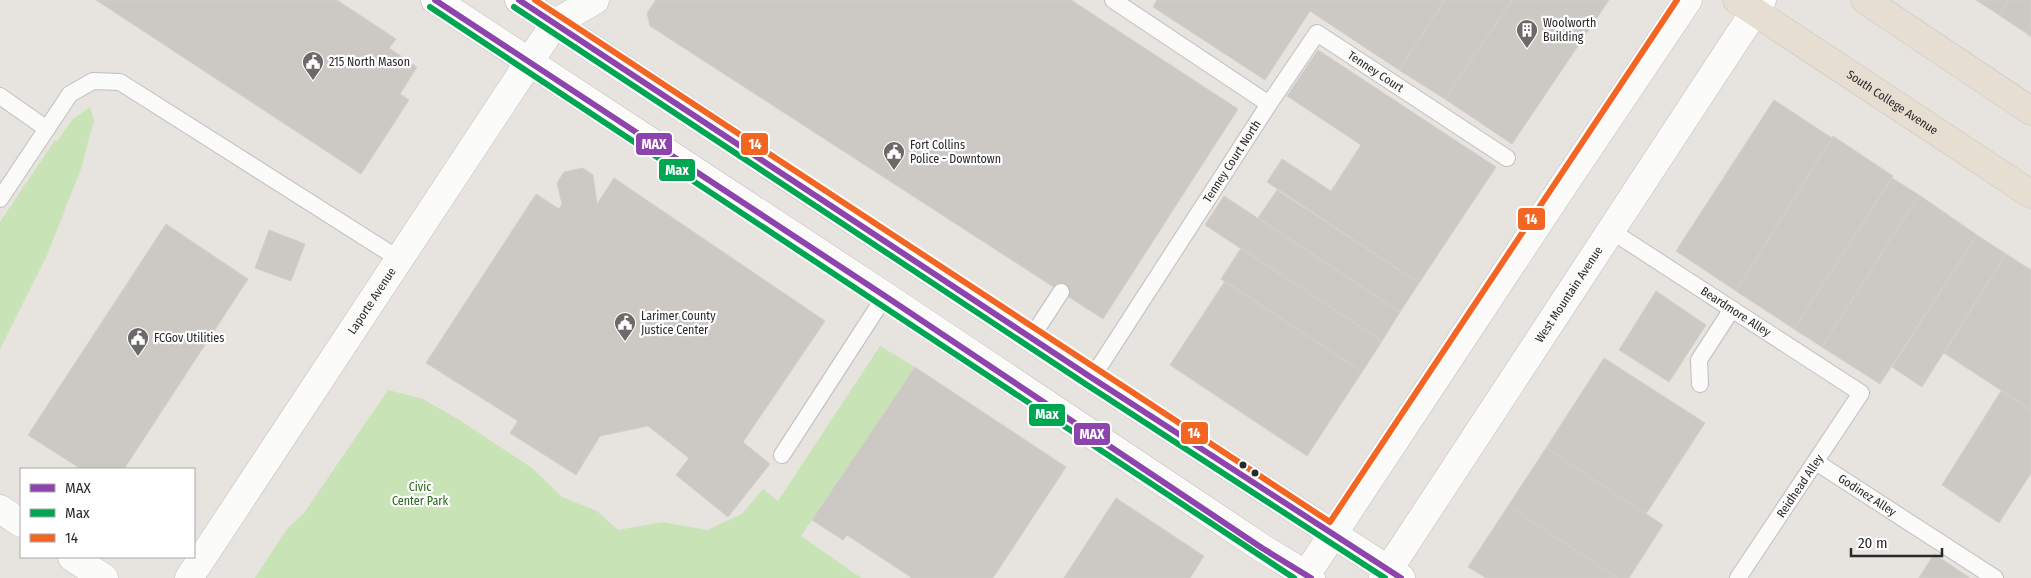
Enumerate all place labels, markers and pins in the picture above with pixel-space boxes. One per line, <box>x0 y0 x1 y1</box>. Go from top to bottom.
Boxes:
place label: Woolworth Building <box>1543 16 1596 44</box>
building icon: Woolworth Building <box>1515 18 1539 49</box>
public building icon: 215 North Mason <box>301 50 325 81</box>
place label: 215 North Mason <box>329 55 410 69</box>
place label: Fort Collins Police - Downtown <box>910 138 1001 166</box>
public building icon: Fort Collins Police - Downtown <box>882 140 906 171</box>
place label: Larimer County Justice Center <box>641 309 716 337</box>
public building icon: Larimer County Justice Center <box>613 311 637 342</box>
public building icon: FCGov Utilities <box>126 326 150 357</box>
place label: FCGov Utilities <box>154 331 224 345</box>
unlabelled marker <box>1238 460 1248 470</box>
unlabelled marker <box>1250 468 1260 478</box>

